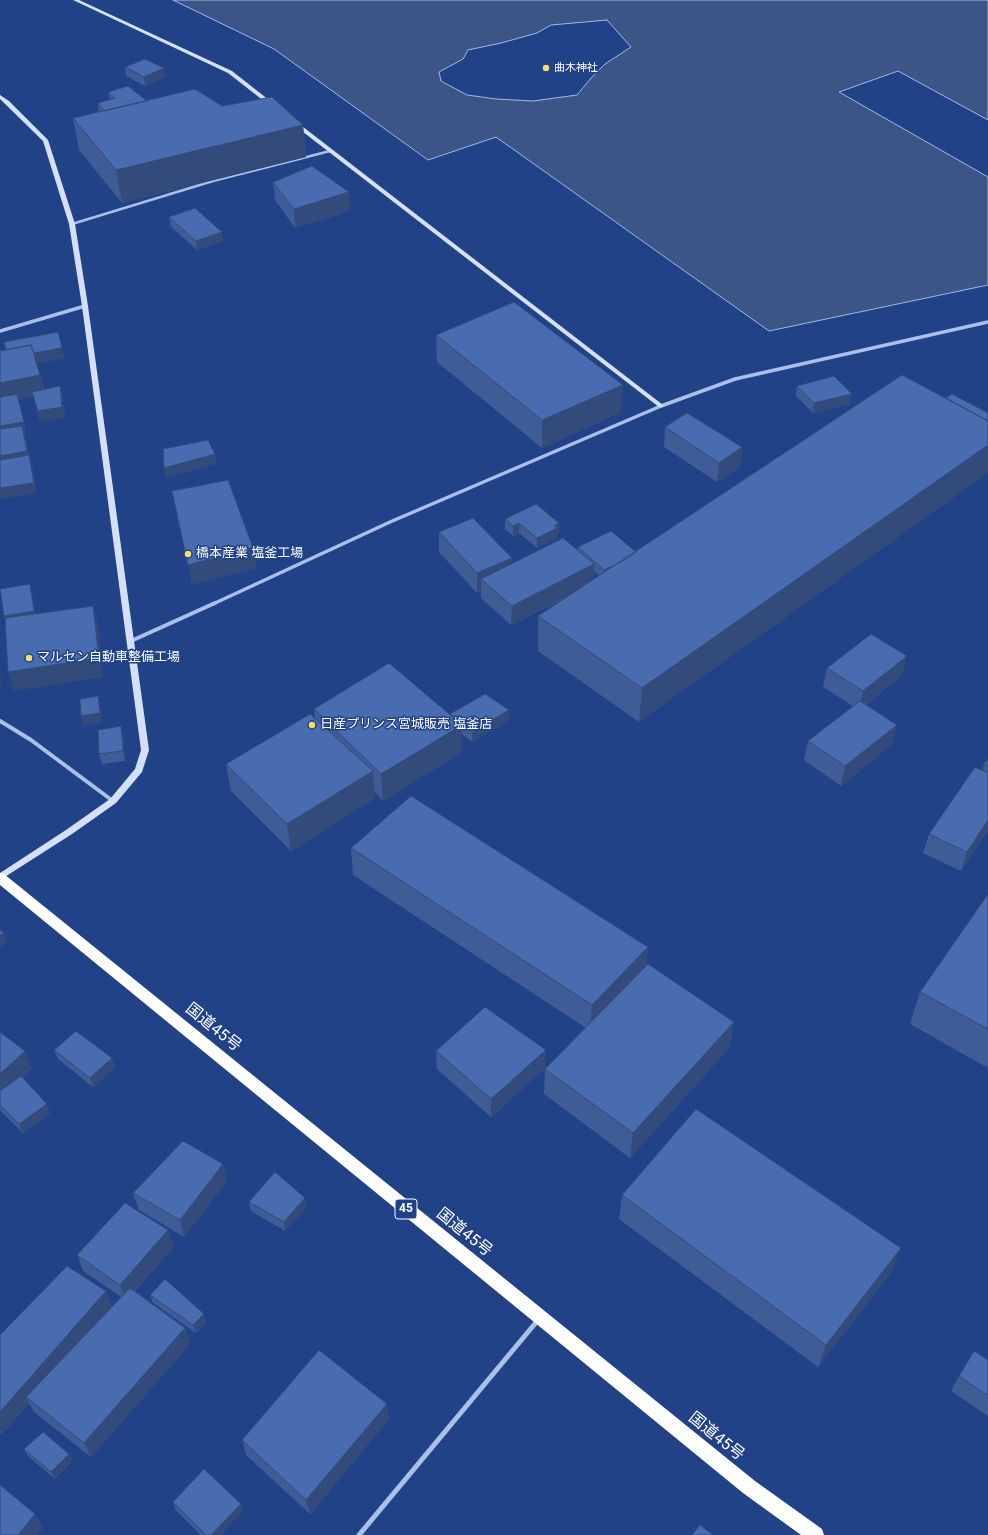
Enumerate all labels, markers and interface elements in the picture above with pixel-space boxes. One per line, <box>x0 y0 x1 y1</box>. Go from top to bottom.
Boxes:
place label: 曲木神社 <box>554 61 598 75</box>
marker: 曲木神社 <box>541 63 551 73</box>
place label: 橋本産業 塩釜工場 <box>196 546 303 562</box>
marker: 橋本産業 塩釜工場 <box>183 549 193 559</box>
place label: マルセン自動車整備工場 <box>37 650 180 666</box>
marker: マルセン自動車整備工場 <box>24 653 34 663</box>
place label: 日産プリンス宮城販売 塩釜店 <box>320 717 492 733</box>
marker: 日産プリンス宮城販売 塩釜店 <box>307 720 317 730</box>
street label: 国道45号 <box>181 1000 245 1056</box>
road number: 45 <box>395 1199 417 1219</box>
street label: 国道45号 <box>432 1205 496 1261</box>
street label: 国道45号 <box>684 1409 748 1465</box>

